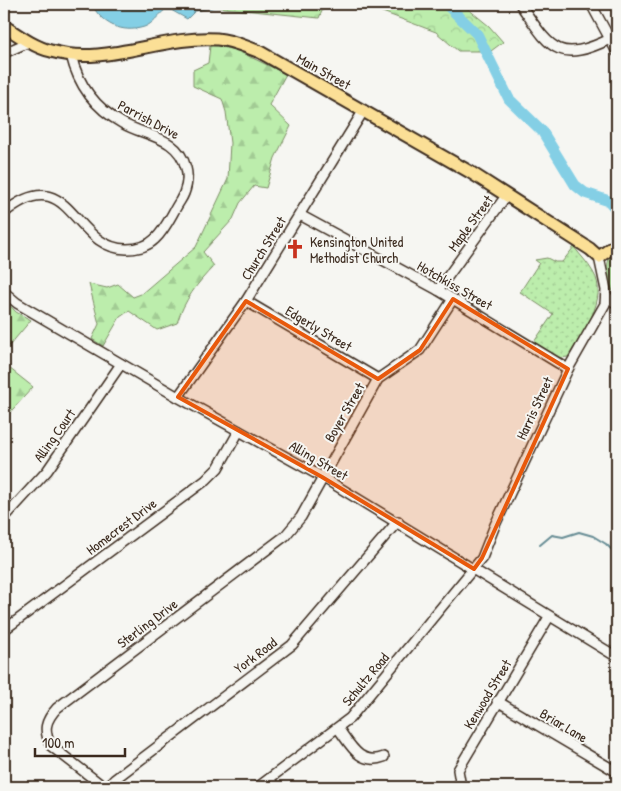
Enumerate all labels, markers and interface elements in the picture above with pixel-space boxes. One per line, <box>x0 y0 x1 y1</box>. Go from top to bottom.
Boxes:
street label: Main Street <box>294 48 355 94</box>
street label: Parrish Drive <box>115 95 183 143</box>
street label: Maple Street <box>443 191 498 255</box>
street label: Church Street <box>236 212 290 283</box>
place label: Kensington United Methodist Church <box>310 232 404 267</box>
church icon: Kensington United Methodist Church <box>284 238 306 260</box>
street label: Hotchkiss Street <box>414 256 496 314</box>
street label: Edgerly Street <box>282 301 356 356</box>
street label: Harris Street <box>511 373 557 442</box>
street label: Boyer Street <box>319 379 370 446</box>
street label: Alling Court <box>29 404 80 466</box>
street label: Alling Street <box>286 436 352 485</box>
street label: Homecrest Drive <box>82 493 160 559</box>
street label: Sterling Drive <box>113 594 182 653</box>
street label: York Road <box>230 632 281 677</box>
street label: Schultz Road <box>337 648 393 710</box>
street label: Kenwood Street <box>459 655 515 732</box>
street label: Briar Lane <box>537 703 592 747</box>
scale bar <box>35 726 125 758</box>
text: 100 m <box>42 732 75 753</box>

